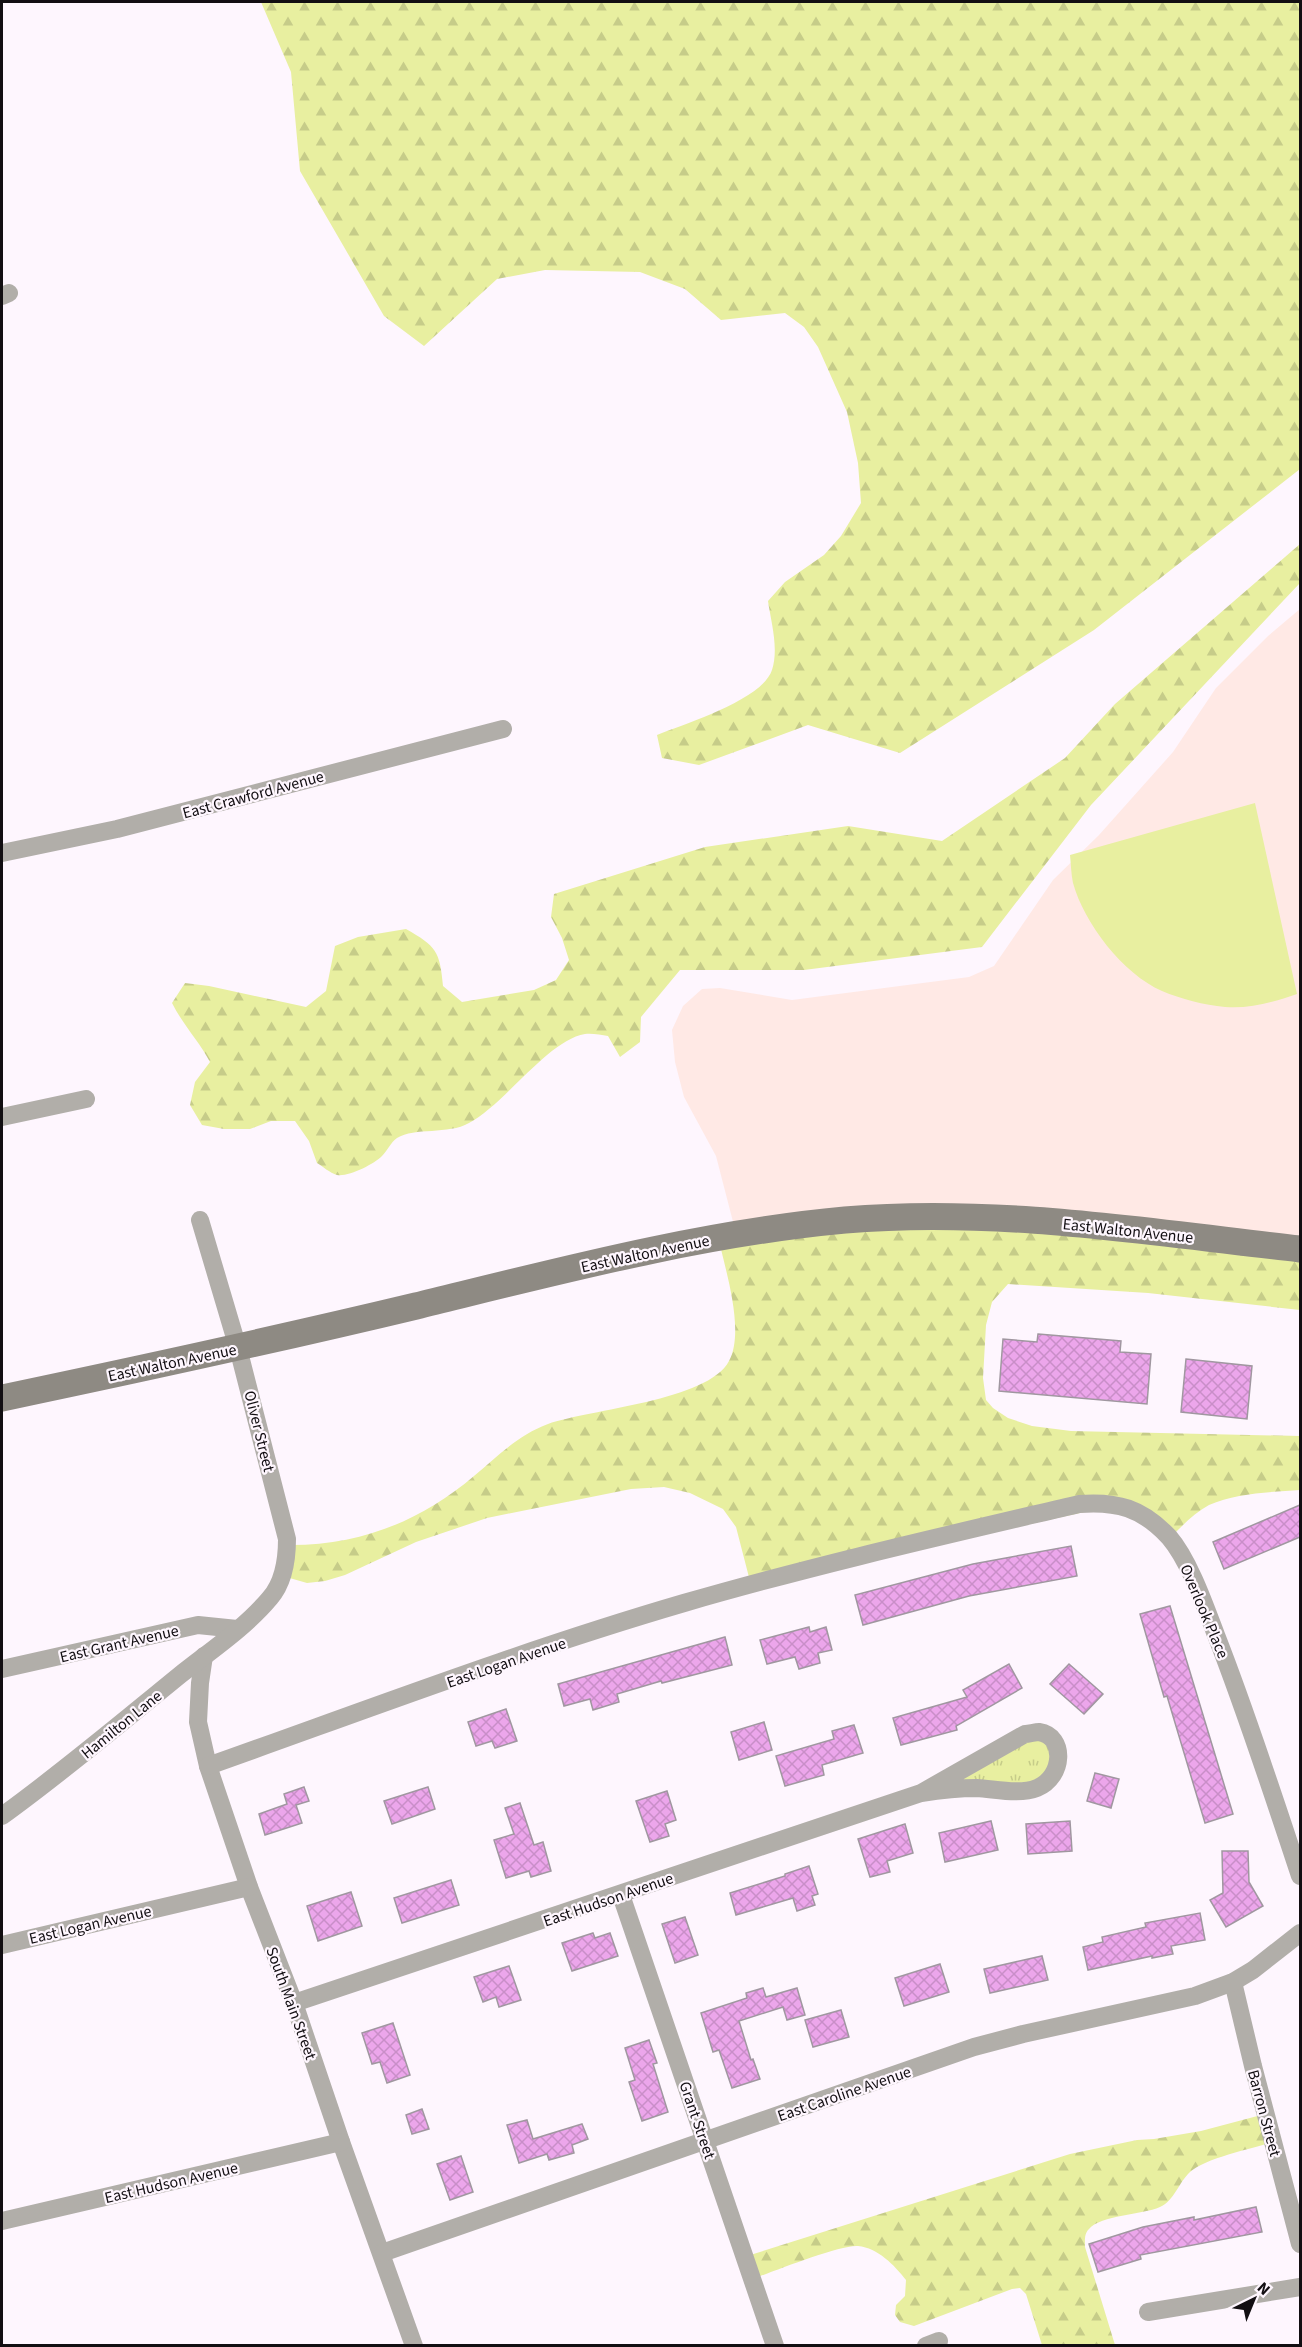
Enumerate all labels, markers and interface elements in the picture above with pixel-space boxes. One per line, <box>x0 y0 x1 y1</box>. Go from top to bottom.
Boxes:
street label: East Crawford Avenue <box>180 766 326 824</box>
street label: East Walton Avenue <box>1062 1213 1194 1249</box>
street label: East Walton Avenue <box>579 1230 712 1278</box>
street label: East Walton Avenue <box>106 1339 239 1387</box>
street label: Oliver Street <box>238 1388 280 1475</box>
street label: Overlook Place <box>1174 1561 1234 1662</box>
street label: East Grant Avenue <box>58 1620 181 1668</box>
street label: East Logan Avenue <box>444 1632 569 1694</box>
street label: Hamilton Lane <box>77 1685 167 1764</box>
street label: East Hudson Avenue <box>540 1867 676 1933</box>
street label: East Logan Avenue <box>27 1900 154 1950</box>
street label: South Main Street <box>260 1944 322 2064</box>
street label: East Caroline Avenue <box>775 2061 914 2127</box>
street label: Barron Street <box>1242 2067 1286 2160</box>
street label: Grant Street <box>674 2079 721 2163</box>
street label: East Hudson Avenue <box>102 2157 240 2209</box>
north arrow <box>1224 2269 1284 2329</box>
text: N <box>1252 2277 1275 2300</box>

